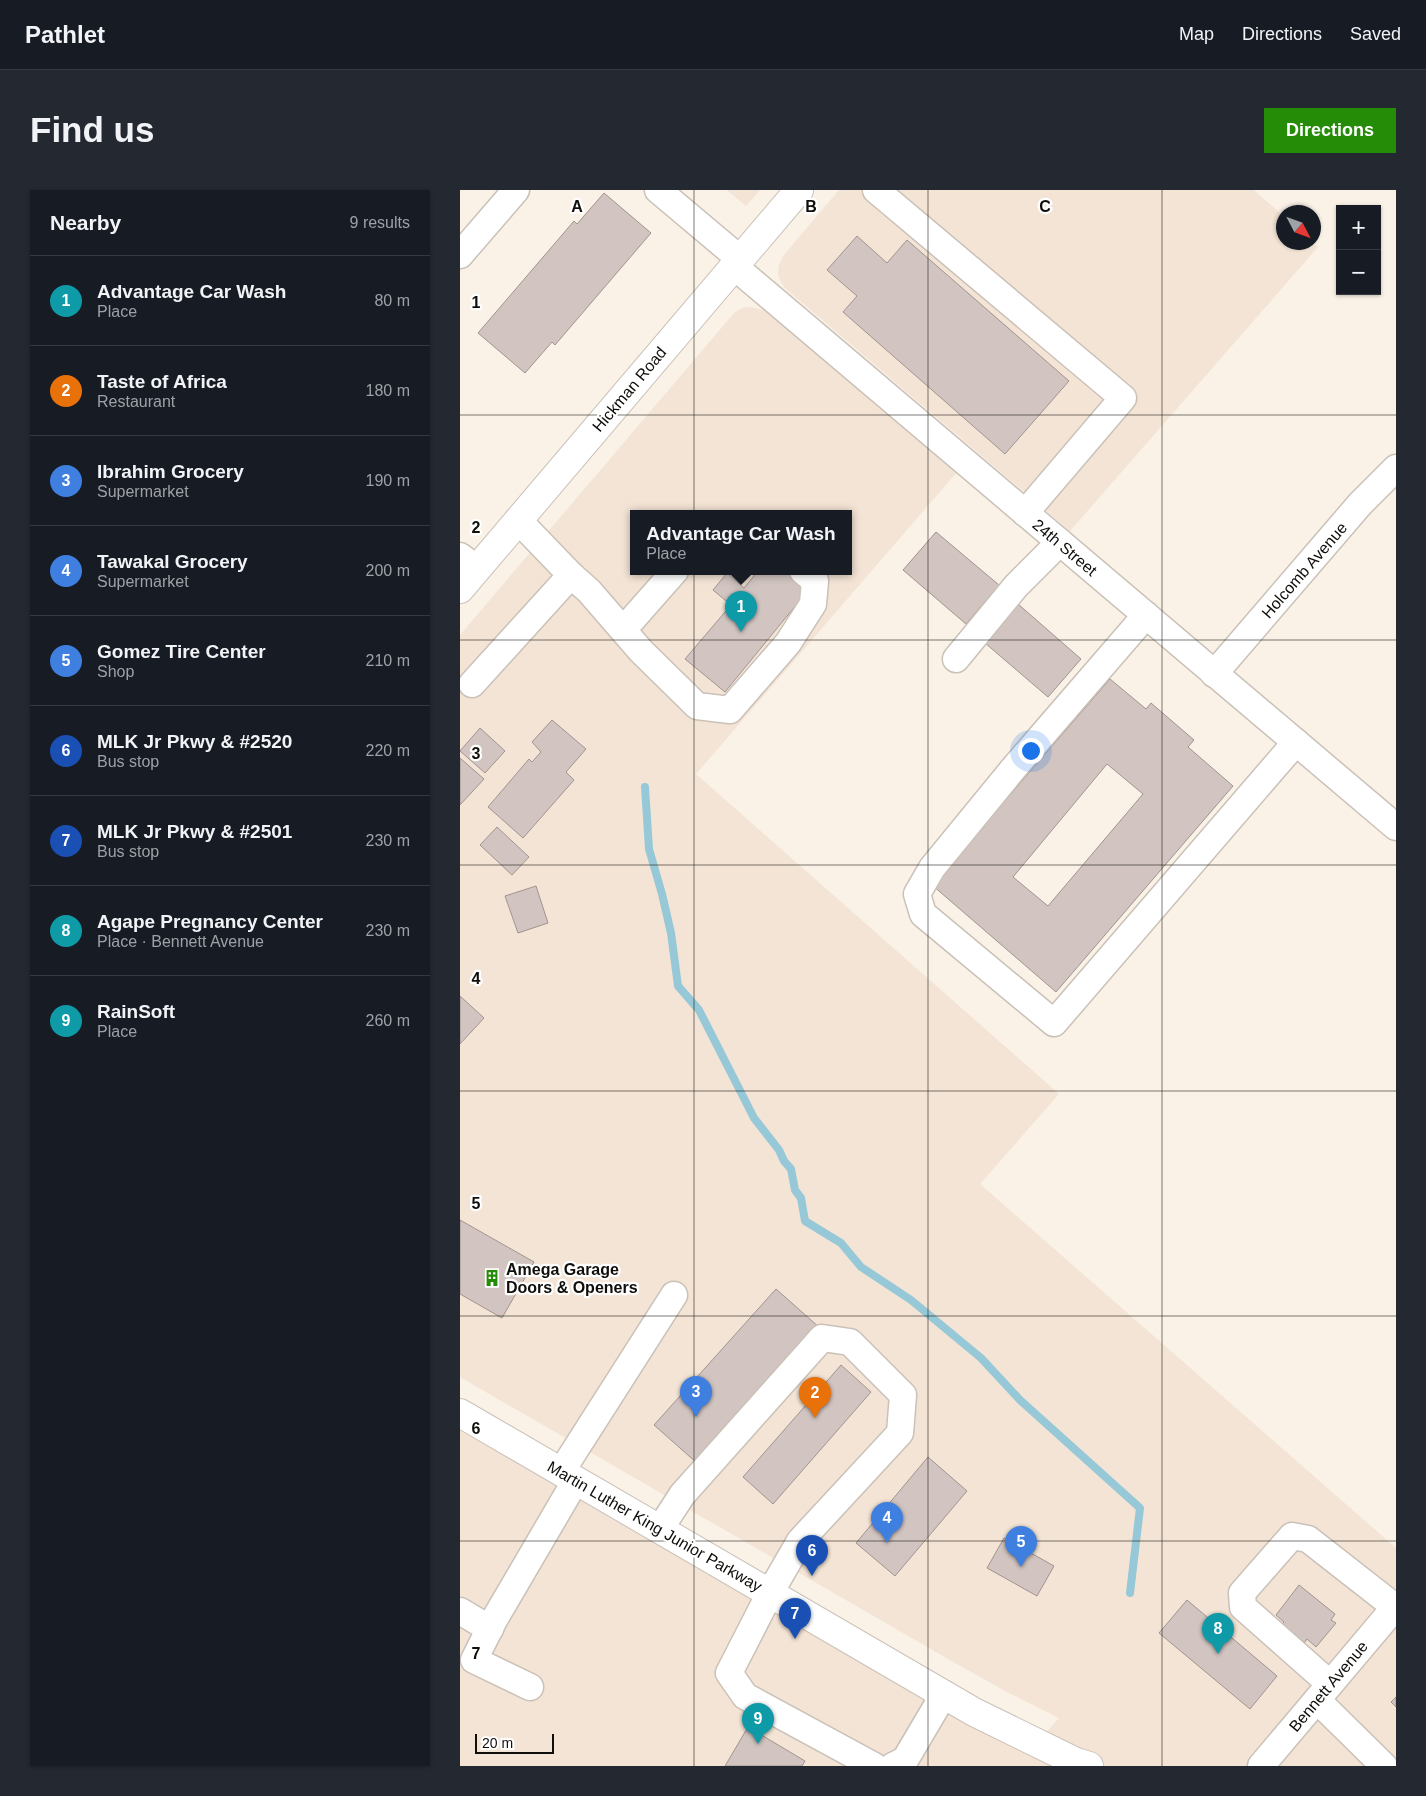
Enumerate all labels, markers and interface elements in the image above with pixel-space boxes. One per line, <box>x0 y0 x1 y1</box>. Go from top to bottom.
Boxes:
text: Pathlet <box>25 21 105 48</box>
text: Map <box>1179 24 1214 44</box>
text: Directions <box>1242 24 1322 44</box>
text: Saved <box>1350 24 1401 44</box>
button: Directions <box>1264 108 1396 153</box>
text: Find us <box>30 110 154 149</box>
text: A <box>571 198 583 215</box>
text: B <box>805 198 817 215</box>
text: C <box>1039 198 1051 215</box>
north arrow <box>1276 205 1321 250</box>
map controls <box>1336 205 1381 295</box>
button: + <box>1336 205 1381 250</box>
text: Nearby <box>50 211 121 234</box>
text: 9 results <box>350 214 410 231</box>
button: − <box>1336 250 1381 295</box>
text: Advantage Car Wash <box>97 281 286 302</box>
text: 1 <box>62 292 70 309</box>
text: 80 m <box>374 292 410 309</box>
text: 1 <box>472 294 481 311</box>
text: Place <box>97 303 137 320</box>
street label: Hickman Road <box>589 344 670 435</box>
text: Taste of Africa <box>97 371 227 392</box>
text: 2 <box>62 382 70 399</box>
text: 180 m <box>366 382 410 399</box>
text: Restaurant <box>97 393 175 410</box>
text: Ibrahim Grocery <box>97 461 244 482</box>
text: 3 <box>62 472 70 489</box>
text: 190 m <box>366 472 410 489</box>
text: Supermarket <box>97 483 189 500</box>
popup <box>630 510 852 575</box>
street label: 24th Street <box>1029 516 1101 579</box>
text: 2 <box>472 519 481 536</box>
street label: Holcomb Avenue <box>1258 519 1350 621</box>
text: Advantage Car Wash <box>646 523 836 544</box>
text: Place <box>646 545 686 562</box>
text: Tawakal Grocery <box>97 551 248 572</box>
text: 4 <box>62 562 70 579</box>
text: 200 m <box>366 562 410 579</box>
text: Supermarket <box>97 573 189 590</box>
pin: 1 <box>725 591 757 632</box>
text: Gomez Tire Center <box>97 641 266 662</box>
text: 5 <box>62 652 70 669</box>
text: 210 m <box>366 652 410 669</box>
text: Shop <box>97 663 134 680</box>
text: MLK Jr Pkwy & #2520 <box>97 731 292 752</box>
your location <box>1018 738 1044 764</box>
text: 6 <box>62 742 70 759</box>
text: 220 m <box>366 742 410 759</box>
text: 3 <box>472 745 481 762</box>
text: Bus stop <box>97 753 159 770</box>
text: MLK Jr Pkwy & #2501 <box>97 821 292 842</box>
text: 7 <box>62 832 70 849</box>
text: 230 m <box>366 832 410 849</box>
text: Bus stop <box>97 843 159 860</box>
text: Agape Pregnancy Center <box>97 911 323 932</box>
text: 8 <box>62 922 70 939</box>
text: 230 m <box>366 922 410 939</box>
text: Place · Bennett Avenue <box>97 933 264 950</box>
text: 4 <box>472 970 481 987</box>
text: RainSoft <box>97 1001 175 1022</box>
text: 9 <box>62 1012 70 1029</box>
text: 260 m <box>366 1012 410 1029</box>
text: Place <box>97 1023 137 1040</box>
text: 5 <box>472 1195 481 1212</box>
place label: Amega Garage Doors & Openers <box>506 1261 638 1296</box>
building icon: Amega Garage Doors & Openers <box>482 1268 502 1288</box>
pin: 3 <box>680 1376 712 1417</box>
pin: 2 <box>799 1377 831 1418</box>
text: 6 <box>472 1420 481 1437</box>
street label: Martin Luther King Junior Parkway <box>545 1458 765 1595</box>
pin: 4 <box>871 1502 903 1543</box>
pin: 5 <box>1005 1526 1037 1567</box>
pin: 6 <box>796 1535 828 1576</box>
pin: 7 <box>779 1598 811 1639</box>
pin: 8 <box>1202 1613 1234 1654</box>
street label: Bennett Avenue <box>1286 1638 1371 1735</box>
text: 7 <box>472 1645 481 1662</box>
pin: 9 <box>742 1703 774 1744</box>
scale bar <box>475 1731 554 1754</box>
text: 20 m <box>482 1735 513 1751</box>

